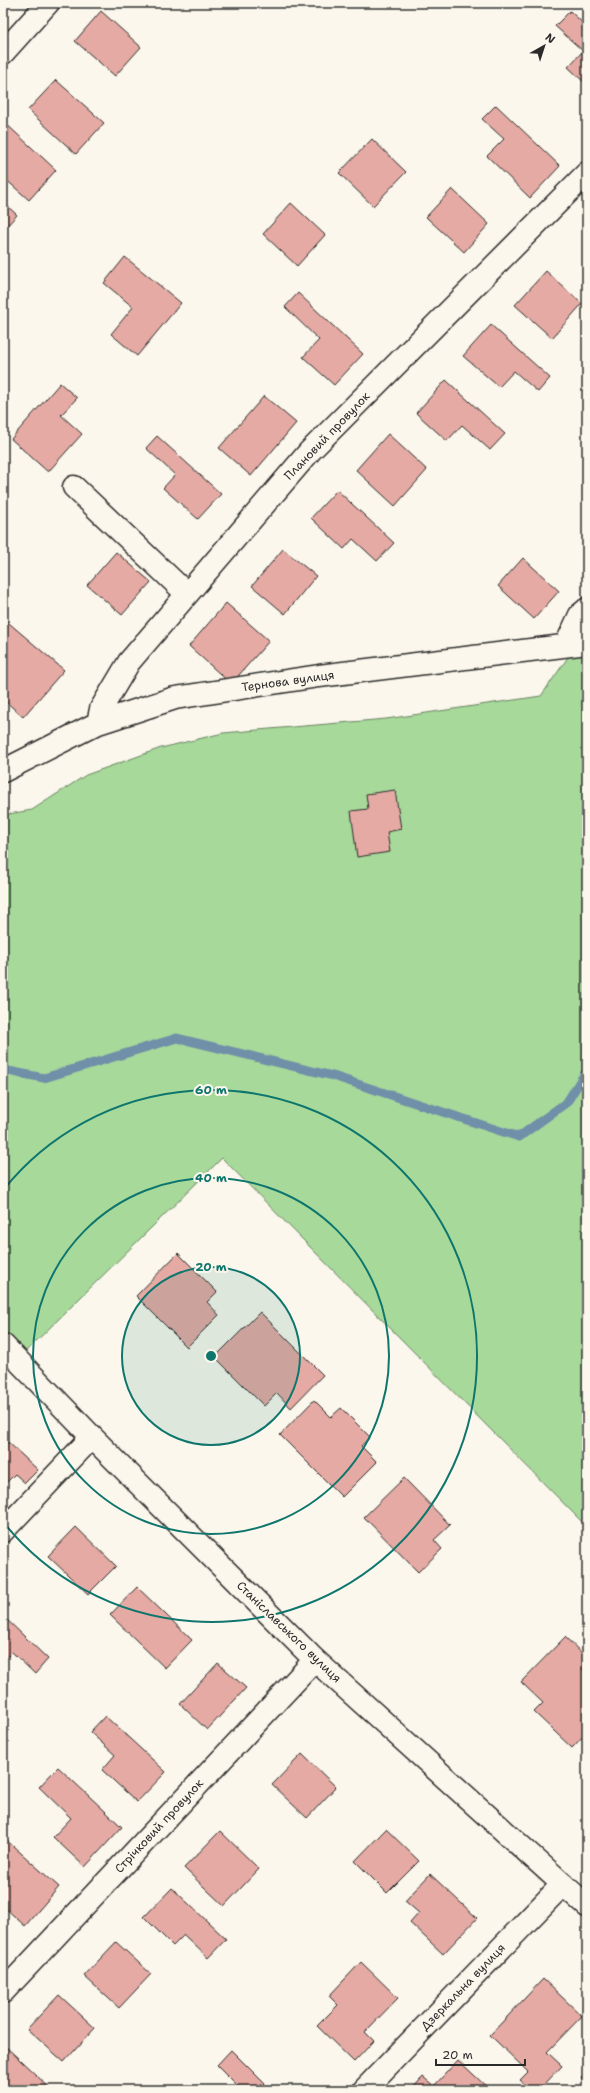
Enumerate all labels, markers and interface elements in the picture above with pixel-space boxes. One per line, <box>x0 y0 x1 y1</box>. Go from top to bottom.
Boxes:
north arrow <box>524 26 564 66</box>
text: N <box>542 30 558 47</box>
street label: Плановий провулок <box>281 388 374 484</box>
street label: Тернова вулиця <box>241 667 335 695</box>
text: 60 m <box>195 1082 227 1098</box>
text: 40 m <box>195 1170 227 1186</box>
text: 20 m <box>195 1259 227 1275</box>
centre of rings <box>204 1349 218 1363</box>
street label: Станіславського вулиця <box>233 1578 345 1686</box>
street label: Стрічковий провулок <box>111 1775 207 1876</box>
street label: Дзеркальна вулиця <box>417 1940 509 2034</box>
scale bar <box>436 2041 525 2067</box>
text: 20 m <box>442 2047 473 2063</box>

